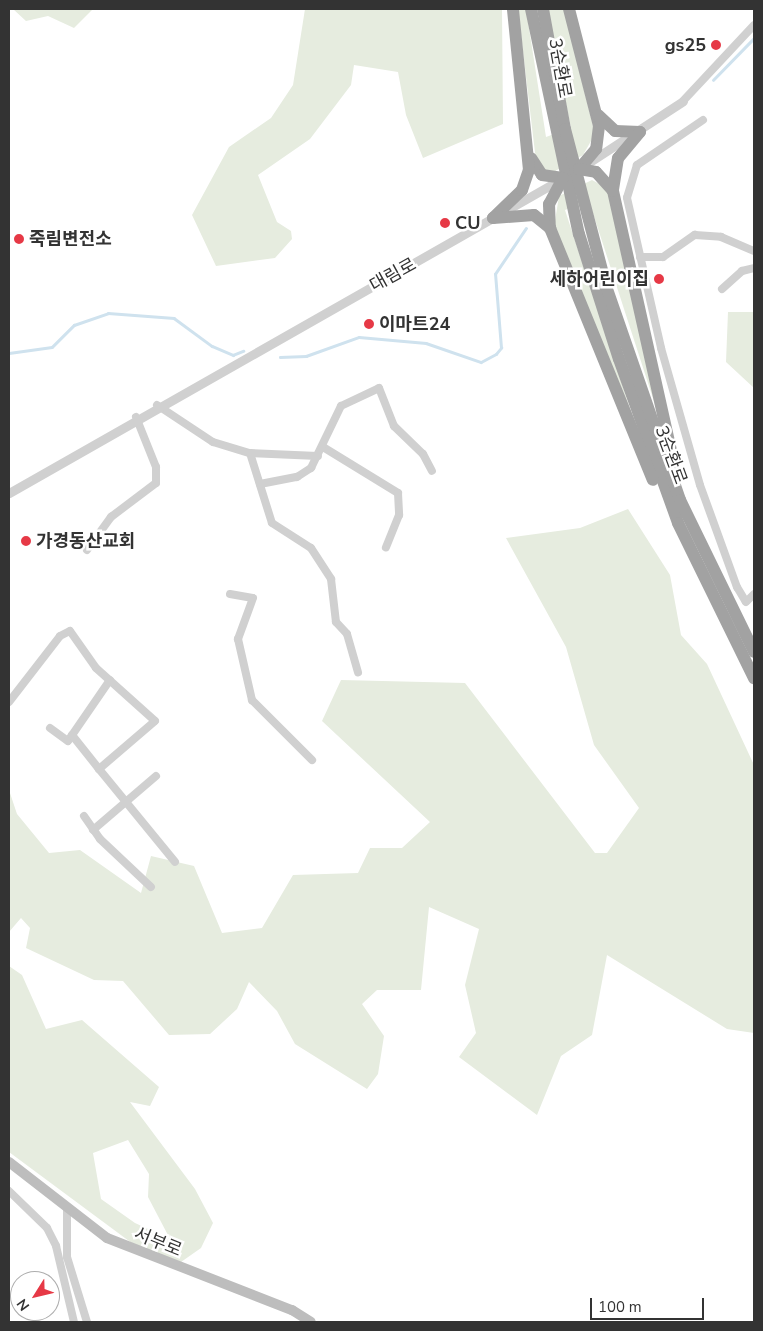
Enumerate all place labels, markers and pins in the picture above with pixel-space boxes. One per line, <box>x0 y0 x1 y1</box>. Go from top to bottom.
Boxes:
place label: gs25 <box>665 34 706 56</box>
marker: gs25 <box>710 39 722 51</box>
place label: CU <box>455 212 481 234</box>
marker: CU <box>439 217 451 229</box>
place label: 죽림변전소 <box>29 228 112 250</box>
marker: 죽림변전소 <box>13 233 25 245</box>
place label: 세하어린이집 <box>550 268 649 290</box>
marker: 세하어린이집 <box>653 273 665 285</box>
place label: 이마트24 <box>379 313 450 335</box>
marker: 이마트24 <box>363 318 375 330</box>
place label: 가경동산교회 <box>36 530 135 552</box>
marker: 가경동산교회 <box>20 535 32 547</box>

